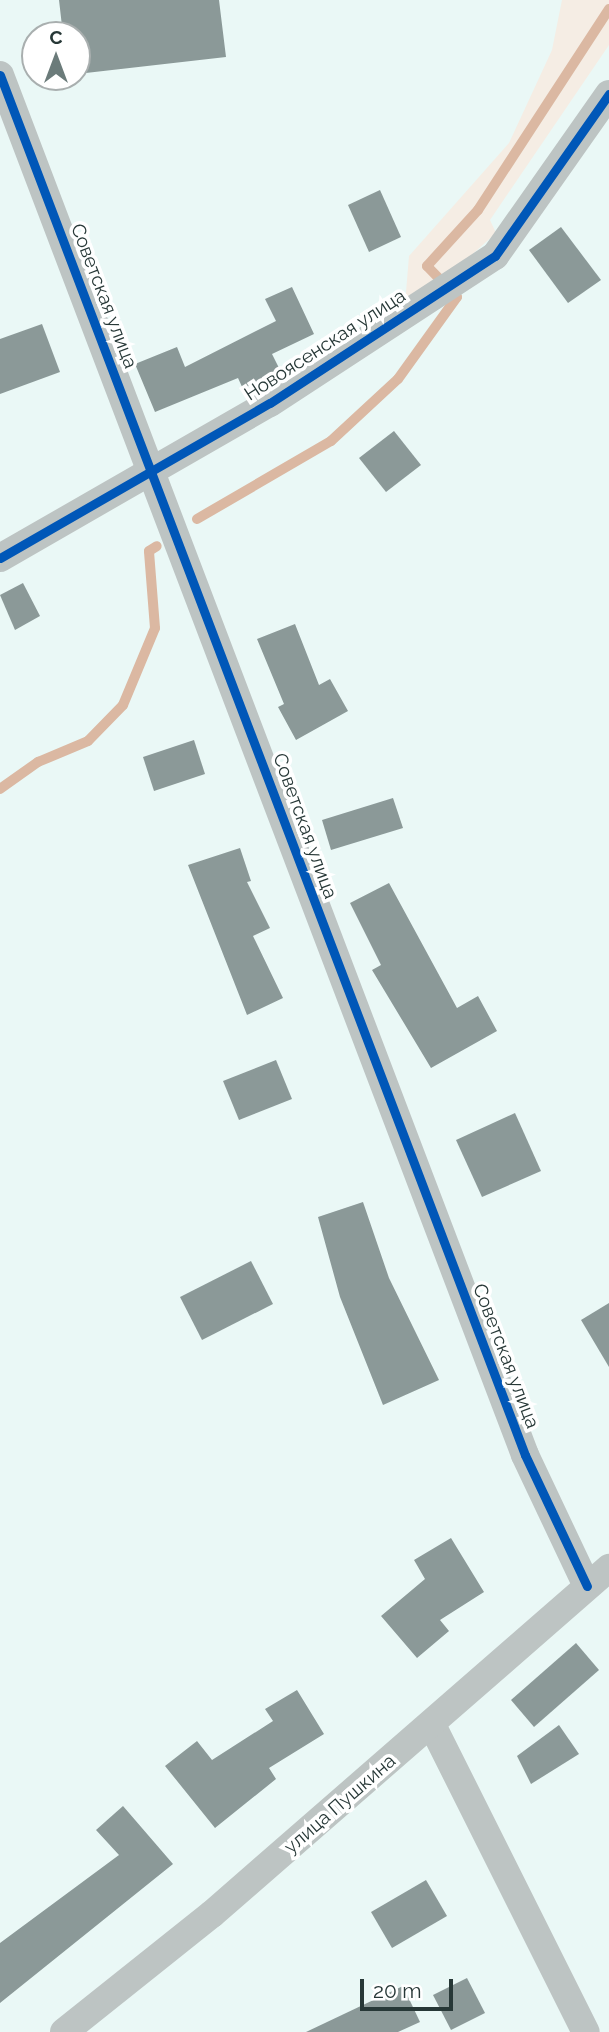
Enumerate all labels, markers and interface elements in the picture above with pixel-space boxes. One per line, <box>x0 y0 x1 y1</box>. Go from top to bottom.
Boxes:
north arrow <box>21 21 91 91</box>
text: С <box>49 26 63 48</box>
street label: Советская улица <box>66 220 142 372</box>
street label: Новоясенская улица <box>240 284 410 406</box>
street label: Советская улица <box>268 750 342 902</box>
street label: Советская улица <box>468 1280 544 1432</box>
street label: улица Пушкина <box>280 1749 400 1859</box>
scale bar <box>364 1966 457 2010</box>
text: 20 m <box>373 1978 421 2003</box>

